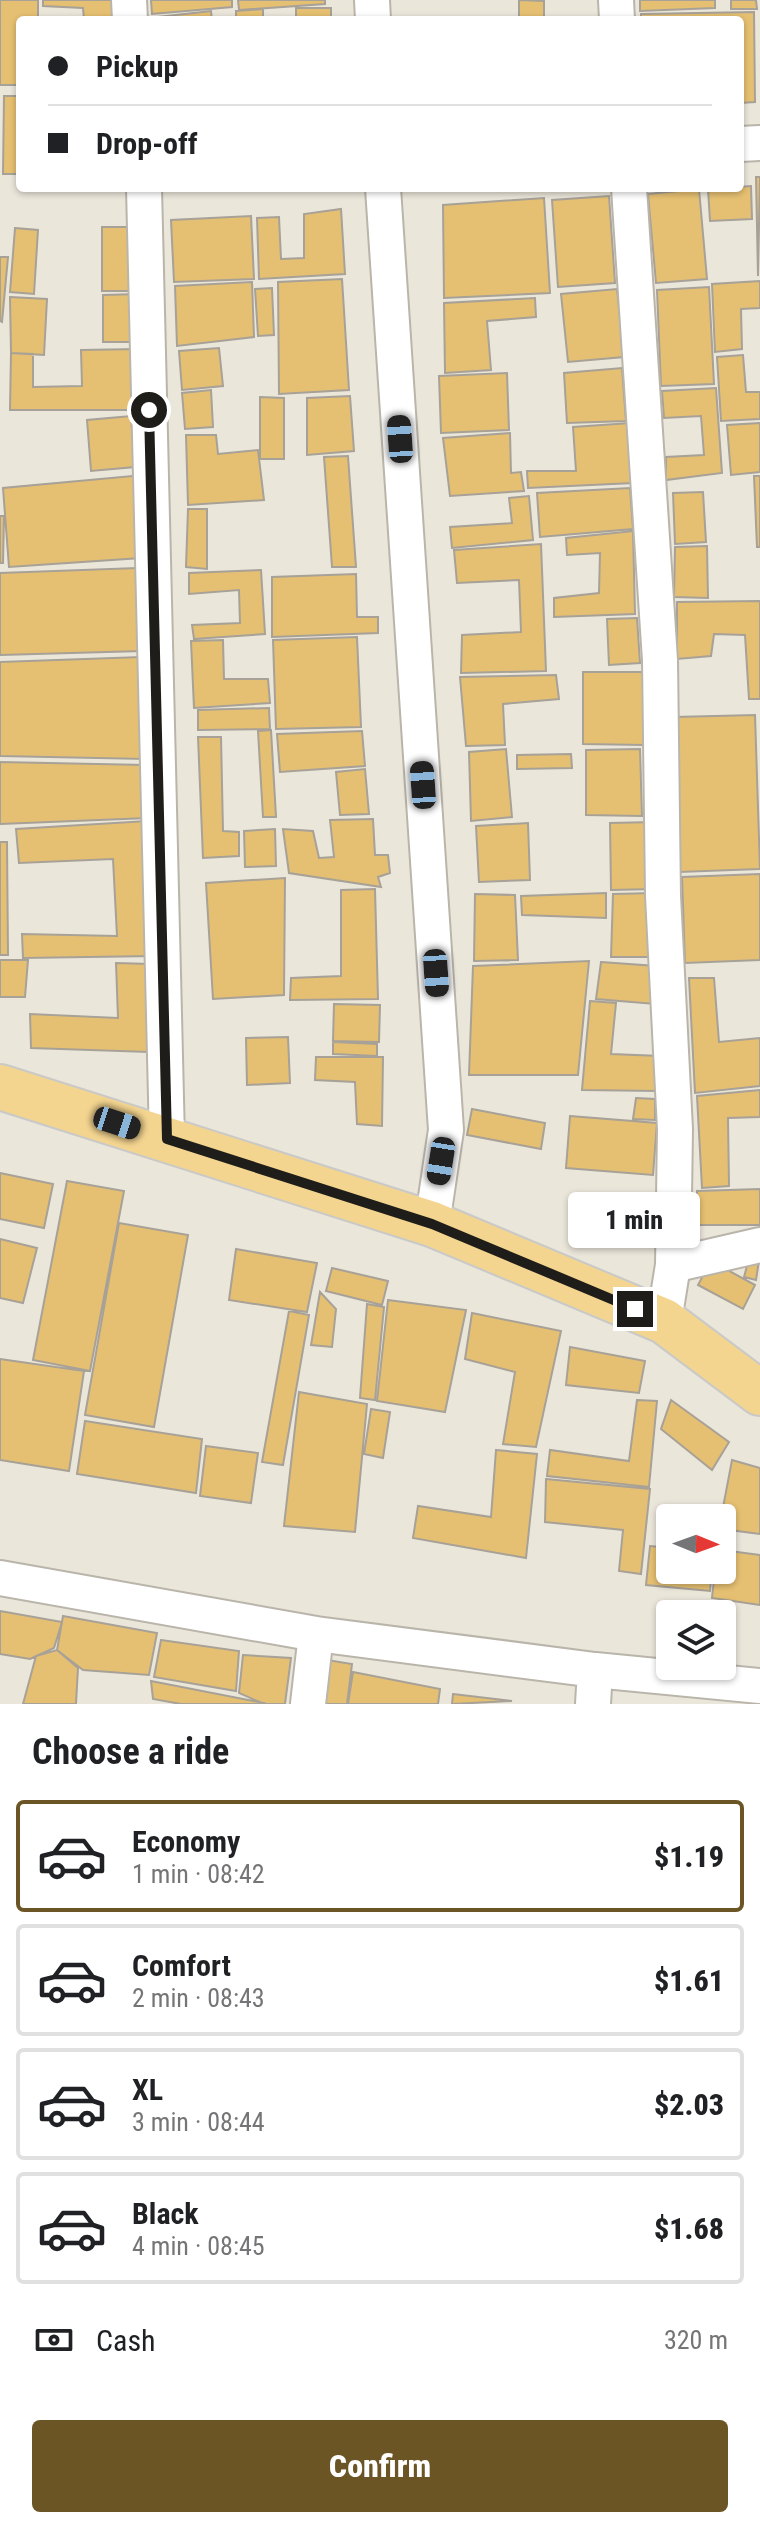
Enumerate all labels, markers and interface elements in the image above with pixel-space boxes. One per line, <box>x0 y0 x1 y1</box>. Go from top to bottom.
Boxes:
text: Pickup <box>96 49 178 84</box>
text: Drop-off <box>96 126 198 161</box>
route start <box>131 392 167 428</box>
car <box>386 414 414 464</box>
car <box>409 760 437 810</box>
car <box>422 948 450 998</box>
car <box>90 1104 144 1142</box>
car <box>425 1135 457 1187</box>
callout: 1 min <box>569 1193 701 1249</box>
text: 1 min <box>605 1205 663 1235</box>
route end <box>617 1291 653 1327</box>
north arrow <box>656 1504 736 1584</box>
map controls <box>656 1504 736 1680</box>
button: layers <box>656 1600 736 1680</box>
text: Choose a ride <box>32 1731 229 1773</box>
icon: car <box>36 1820 108 1892</box>
text: Economy <box>132 1824 240 1859</box>
text: $1.19 <box>654 1839 724 1874</box>
text: 1 min · 08:42 <box>132 1859 265 1889</box>
icon: car <box>36 1944 108 2016</box>
text: Comfort <box>132 1948 231 1983</box>
text: $1.61 <box>654 1963 724 1998</box>
text: 2 min · 08:43 <box>132 1983 265 2013</box>
icon: car <box>36 2068 108 2140</box>
text: XL <box>132 2072 163 2107</box>
text: $2.03 <box>654 2087 724 2122</box>
text: 3 min · 08:44 <box>132 2107 265 2137</box>
icon: car <box>36 2192 108 2264</box>
text: Black <box>132 2196 199 2231</box>
text: $1.68 <box>654 2211 724 2246</box>
text: 4 min · 08:45 <box>132 2231 265 2261</box>
icon: cash <box>32 2318 76 2362</box>
text: Cash <box>96 2323 156 2358</box>
text: 320 m <box>664 2325 728 2355</box>
button: Confirm <box>32 2420 728 2512</box>

